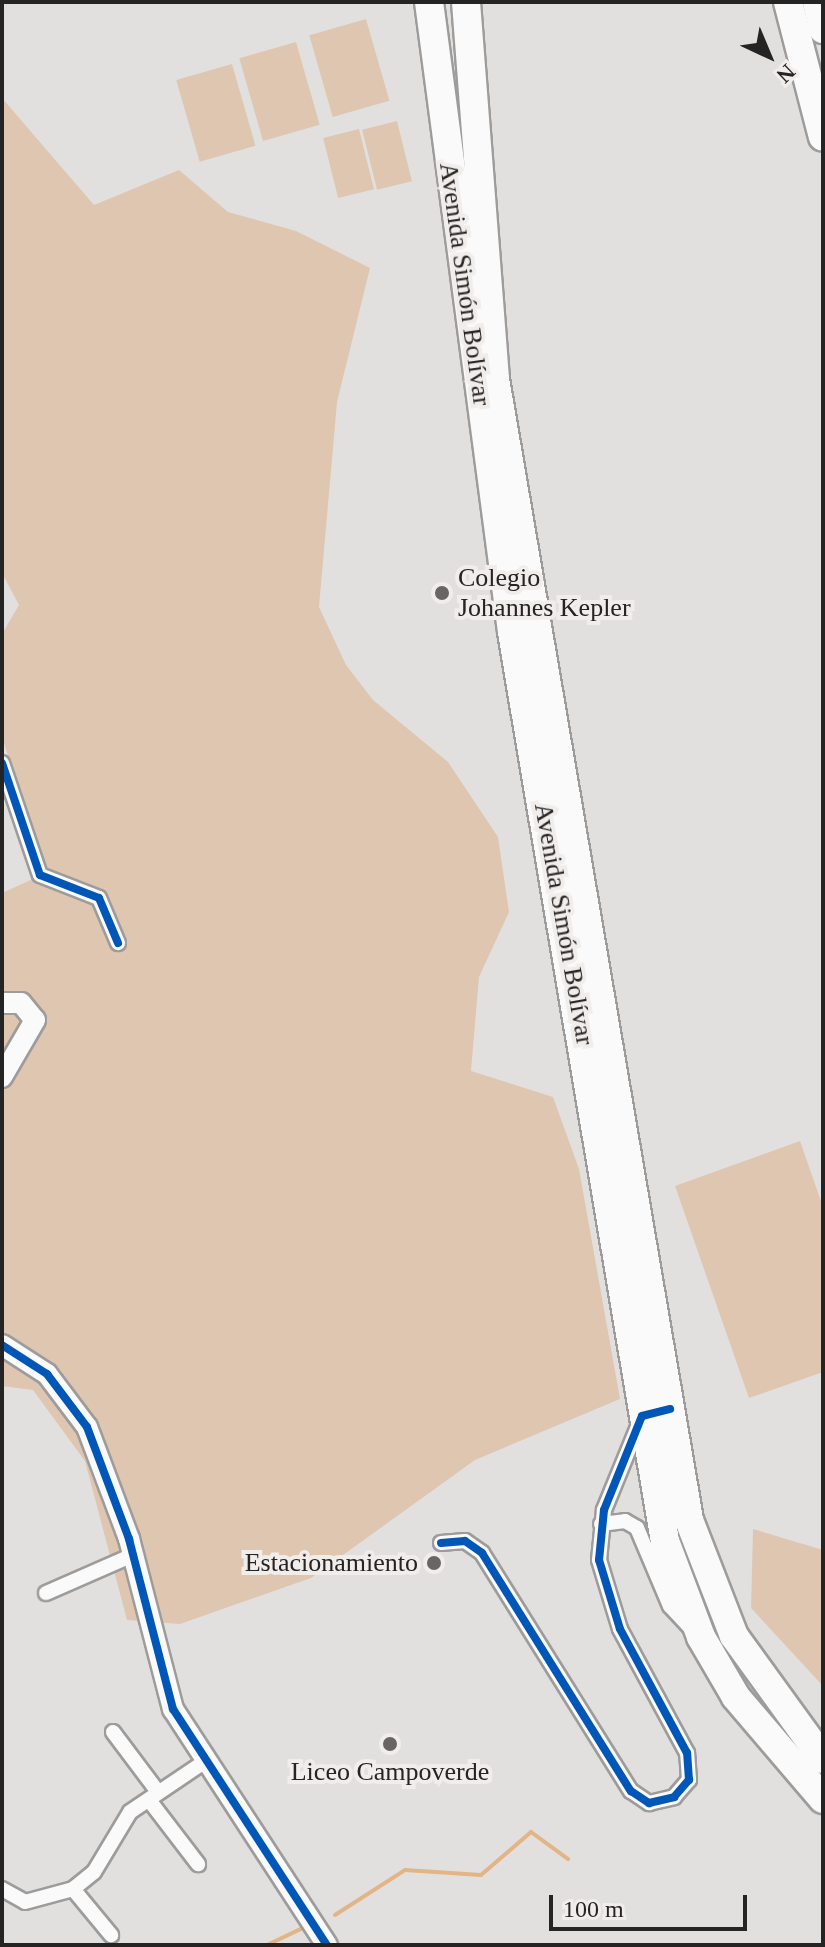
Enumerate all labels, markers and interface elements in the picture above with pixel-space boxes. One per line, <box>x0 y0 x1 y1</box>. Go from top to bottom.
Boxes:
north arrow <box>729 16 809 96</box>
text: N <box>772 59 800 88</box>
street label: Avenida Simón Bolívar <box>432 160 498 408</box>
place label: Colegio Johannes Kepler <box>458 562 631 624</box>
marker: Colegio Johannes Kepler <box>433 584 451 602</box>
street label: Avenida Simón Bolívar <box>527 801 601 1047</box>
place label: Estacionamiento <box>245 1547 418 1579</box>
marker: Estacionamiento <box>425 1554 443 1572</box>
marker: Liceo Campoverde <box>381 1735 399 1753</box>
place label: Liceo Campoverde <box>291 1756 489 1788</box>
scale bar <box>553 1879 751 1929</box>
text: 100 m <box>563 1896 624 1922</box>

